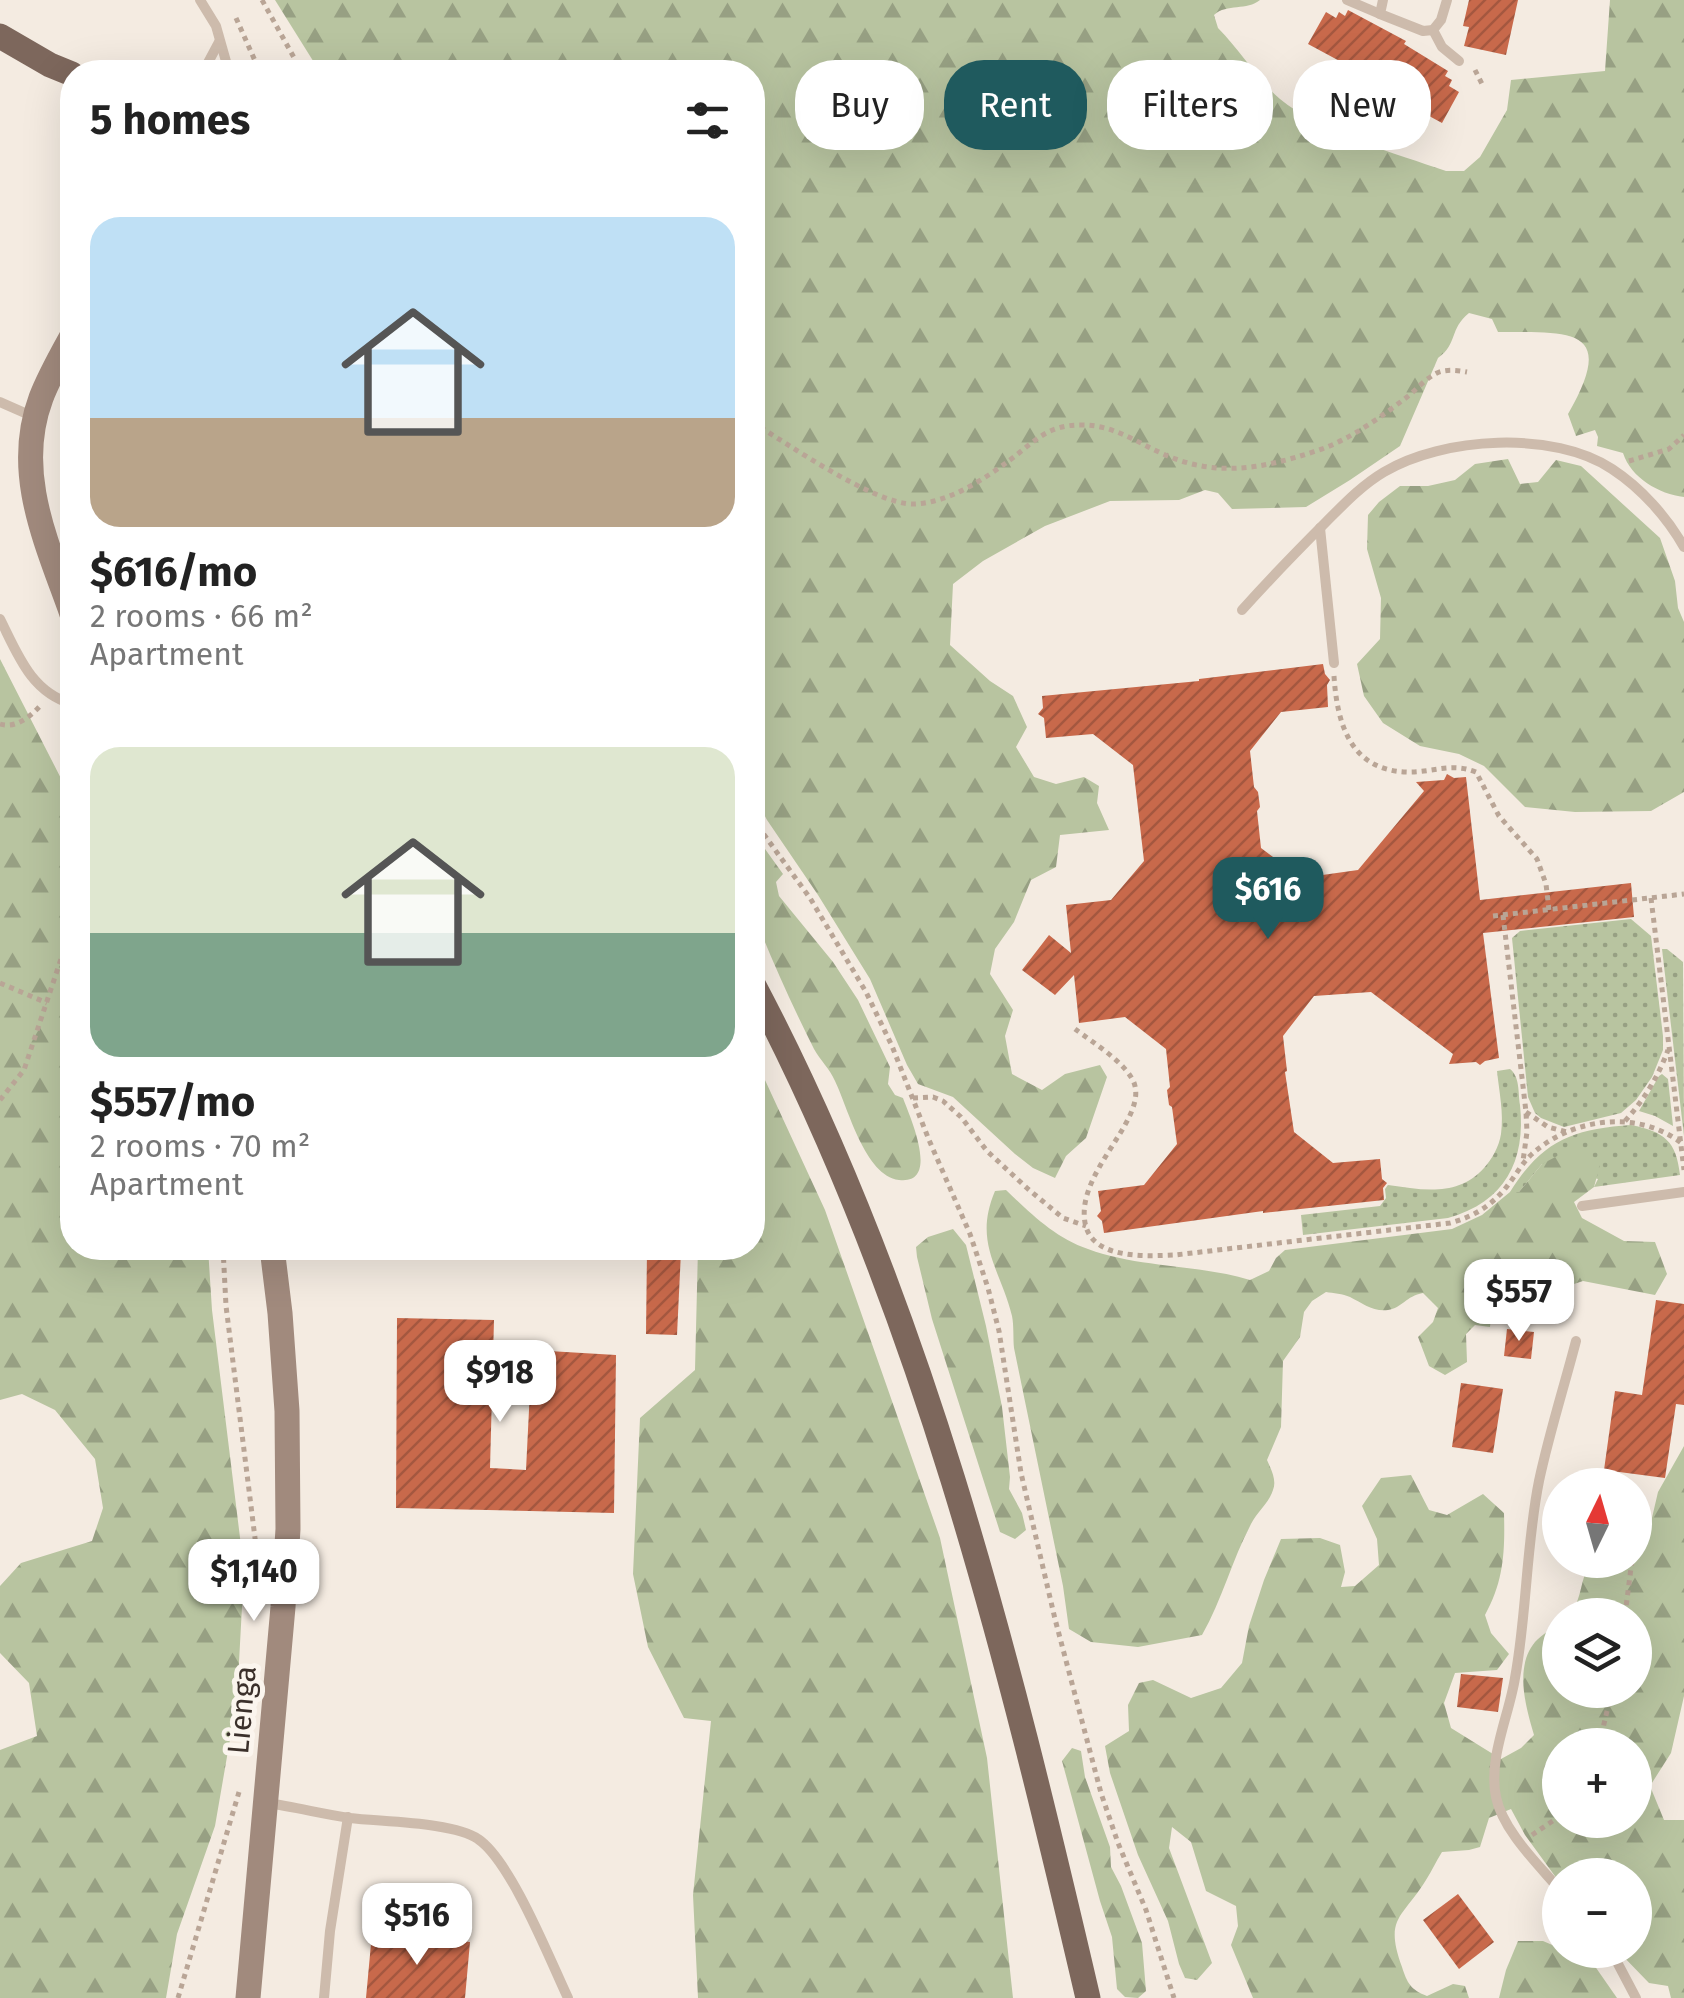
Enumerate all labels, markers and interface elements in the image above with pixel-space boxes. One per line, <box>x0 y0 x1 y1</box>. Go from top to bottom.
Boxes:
chip: Buy <box>795 60 924 150</box>
chip: Rent <box>944 60 1087 150</box>
chip: Filters <box>1107 60 1273 150</box>
chip: New <box>1293 60 1431 150</box>
icon: filters <box>680 93 735 148</box>
text: 5 homes <box>90 95 250 145</box>
icon: home <box>323 282 503 462</box>
text: $616/mo <box>90 547 257 597</box>
text: 2 rooms · 66 m² <box>90 597 313 635</box>
text: Apartment <box>90 635 244 673</box>
icon: home <box>323 812 503 992</box>
pin: $616 <box>1209 857 1327 942</box>
text: $616 <box>1235 870 1301 908</box>
text: $557/mo <box>90 1077 255 1127</box>
text: 2 rooms · 70 m² <box>90 1127 310 1165</box>
text: Apartment <box>90 1165 244 1203</box>
pin: $557 <box>1460 1259 1578 1344</box>
text: $557 <box>1486 1272 1552 1310</box>
pin: $918 <box>441 1340 559 1425</box>
text: $918 <box>466 1353 534 1391</box>
north arrow <box>1542 1468 1652 1578</box>
map controls <box>1542 1468 1652 1968</box>
pin: $1,140 <box>173 1539 335 1624</box>
text: $1,140 <box>210 1552 298 1590</box>
button: layers <box>1542 1598 1652 1708</box>
street label: Lienga <box>220 1664 264 1756</box>
button: + <box>1542 1728 1652 1838</box>
button: − <box>1542 1858 1652 1968</box>
pin: $516 <box>358 1883 476 1968</box>
text: $516 <box>384 1896 450 1934</box>

